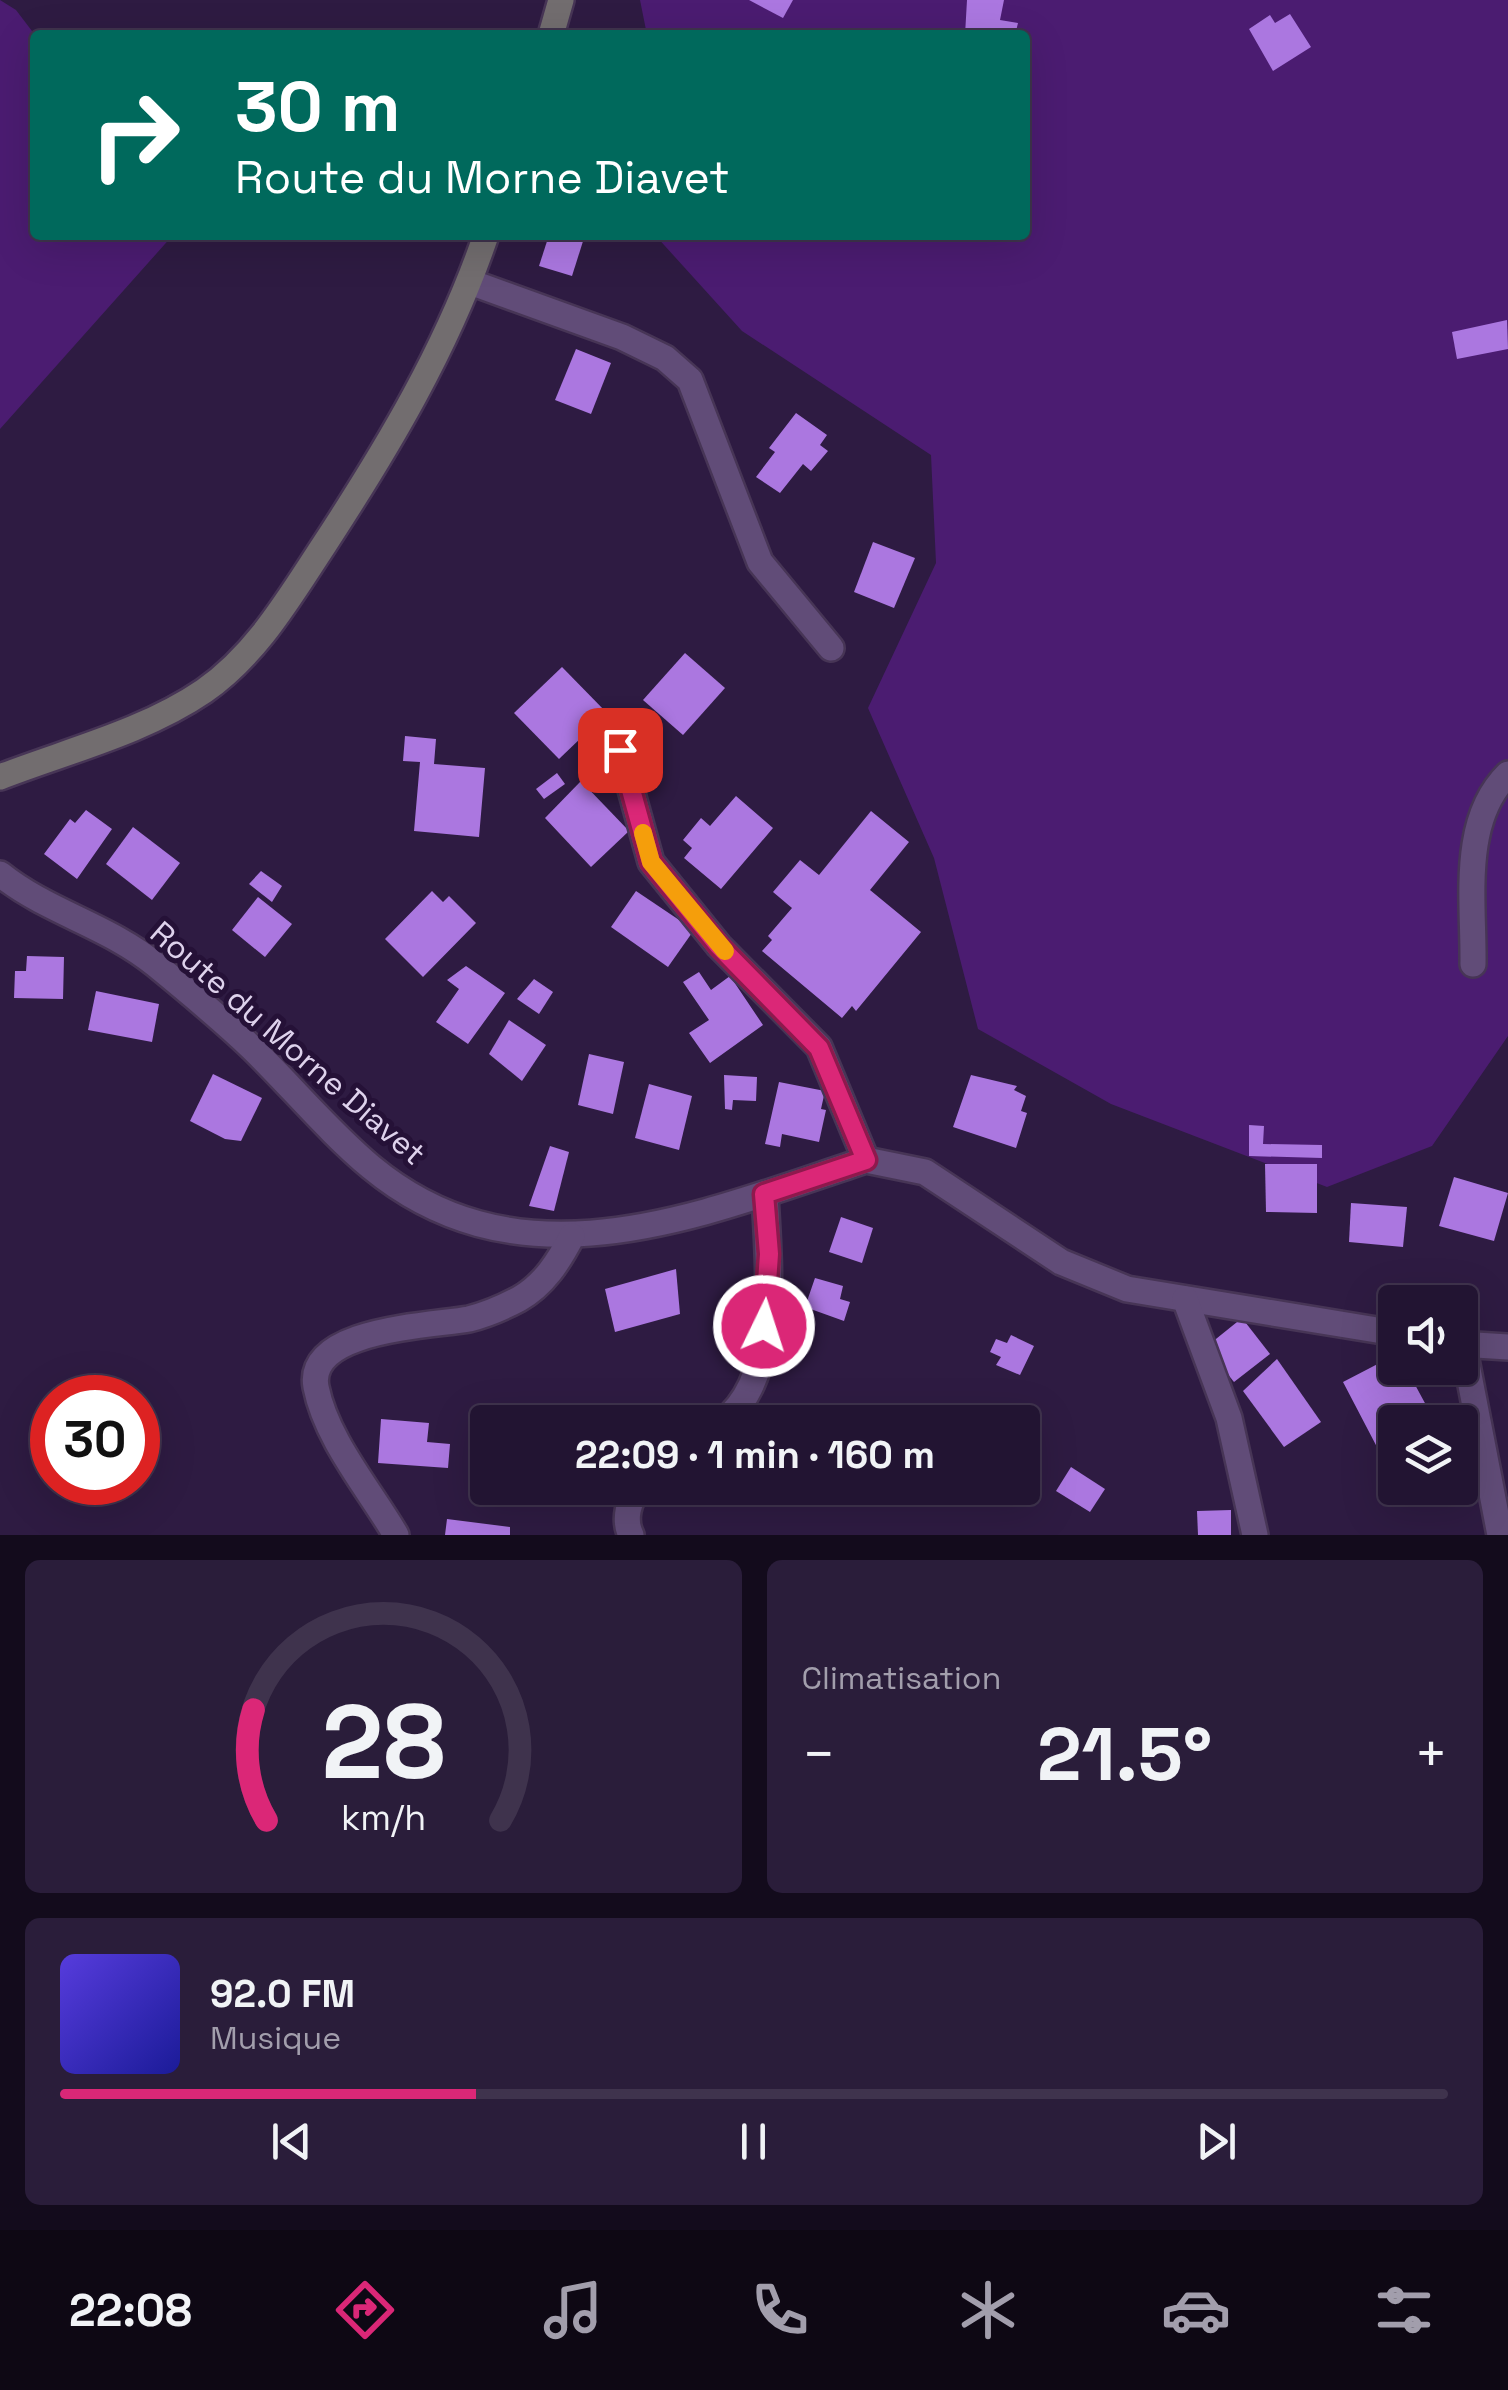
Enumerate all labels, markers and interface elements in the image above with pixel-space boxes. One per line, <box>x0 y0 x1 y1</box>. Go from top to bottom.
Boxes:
text: 30 m <box>235 62 400 151</box>
icon: right <box>70 70 200 200</box>
text: Route du Morne Diavet <box>235 149 730 206</box>
pin <box>578 708 663 793</box>
icon: arrive <box>593 723 648 778</box>
street label: Route du Morne Diavet <box>142 912 434 1174</box>
position arrow <box>712 1274 816 1378</box>
map controls <box>1378 1285 1478 1505</box>
button: sound <box>1378 1285 1478 1385</box>
speed limit sign: 30 <box>30 1375 160 1505</box>
button: layers <box>1378 1405 1478 1505</box>
text: 22:09 · 1 min · 160 m <box>575 1431 935 1479</box>
text: Climatisation <box>802 1658 1001 1698</box>
text: 28 <box>321 1676 445 1808</box>
text: 21.5° <box>1037 1706 1212 1802</box>
text: − <box>802 1719 836 1789</box>
text: + <box>1414 1719 1448 1789</box>
text: km/h <box>341 1795 426 1840</box>
text: 92.0 FM <box>210 1970 355 2018</box>
text: Musique <box>210 2018 341 2058</box>
icon: previous <box>264 2114 319 2169</box>
icon: pause <box>726 2114 781 2169</box>
icon: next <box>1189 2114 1244 2169</box>
icon: directions <box>330 2275 400 2345</box>
icon: music <box>538 2275 608 2345</box>
icon: phone <box>745 2275 815 2345</box>
icon: climate <box>953 2275 1023 2345</box>
icon: car <box>1161 2275 1231 2345</box>
icon: filters <box>1369 2275 1439 2345</box>
text: 22:08 <box>69 2282 192 2339</box>

